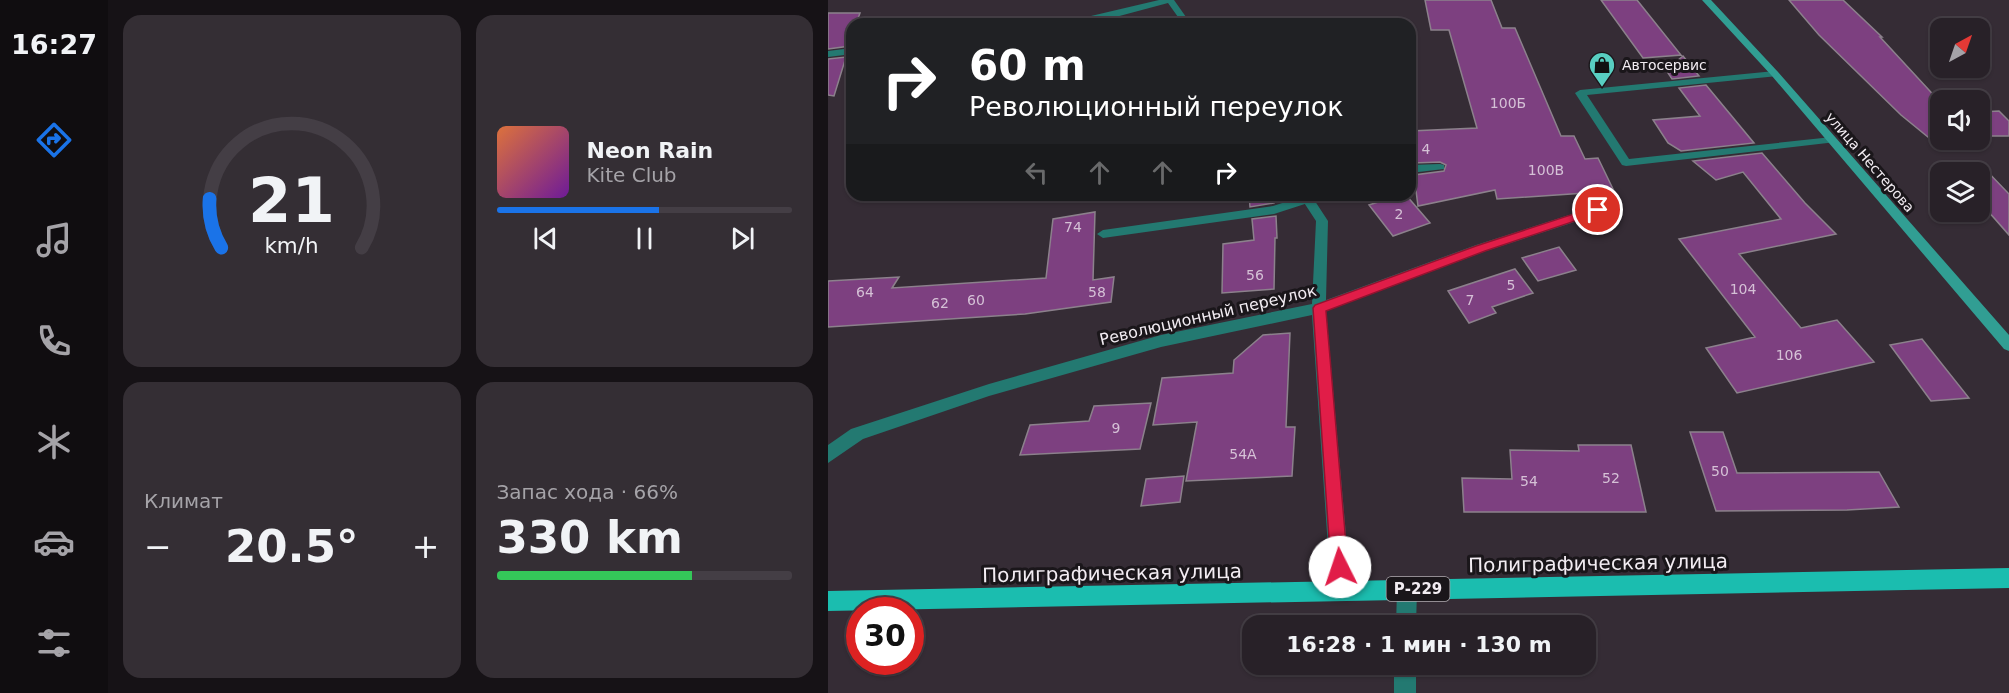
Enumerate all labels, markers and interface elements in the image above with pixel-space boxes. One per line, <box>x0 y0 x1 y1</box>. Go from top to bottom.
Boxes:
north arrow <box>1930 18 1990 78</box>
map controls <box>1930 18 1990 222</box>
text: 16:27 <box>11 29 97 60</box>
text: 60 m <box>969 41 1086 90</box>
icon: right <box>870 42 948 120</box>
shop icon: Автосервис <box>1587 50 1617 88</box>
place label: Автосервис <box>1622 57 1707 73</box>
button: sound <box>1930 90 1990 150</box>
text: Революционный переулок <box>969 91 1344 122</box>
house number: 100Б <box>1490 95 1526 111</box>
street label: улица Нестерова <box>1822 109 1918 215</box>
icon: directions <box>33 119 75 161</box>
text: Neon Rain <box>587 138 713 163</box>
house number: 4 <box>1422 141 1431 157</box>
icon: left <box>1020 156 1053 189</box>
icon: ahead <box>1083 156 1116 189</box>
icon: ahead <box>1146 156 1179 189</box>
icon: right <box>1209 156 1242 189</box>
house number: 100В <box>1528 162 1564 178</box>
button: layers <box>1930 162 1990 222</box>
text: Kite Club <box>587 163 677 187</box>
text: 21 <box>248 164 335 237</box>
pin <box>1572 184 1623 235</box>
icon: arrive <box>1581 193 1614 226</box>
house number: 2 <box>1395 206 1403 222</box>
icon: music <box>33 219 75 261</box>
house number: 74 <box>1064 219 1082 235</box>
icon: previous <box>529 222 562 255</box>
icon: pause <box>628 222 661 255</box>
icon: next <box>726 222 759 255</box>
text: km/h <box>265 233 319 258</box>
house number: 56 <box>1246 267 1264 283</box>
house number: 5 <box>1507 277 1515 293</box>
street label: Революционный переулок <box>1098 281 1319 349</box>
house number: 104 <box>1730 281 1756 297</box>
house number: 64 <box>856 284 874 300</box>
house number: 58 <box>1088 284 1106 300</box>
house number: 60 <box>967 292 985 308</box>
house number: 7 <box>1466 292 1474 308</box>
house number: 62 <box>931 295 949 311</box>
icon: phone <box>33 320 75 362</box>
house number: 106 <box>1776 347 1802 363</box>
house number: 9 <box>1112 420 1120 436</box>
icon: climate <box>33 421 75 463</box>
house number: 54А <box>1229 446 1257 462</box>
house number: 50 <box>1711 463 1729 479</box>
house number: 52 <box>1602 470 1620 486</box>
house number: 54 <box>1520 473 1538 489</box>
text: Запас хода · 66% <box>497 480 678 504</box>
text: Климат <box>144 489 223 513</box>
text: 330 km <box>497 511 683 564</box>
text: 20.5° <box>225 520 359 573</box>
icon: car <box>33 521 75 563</box>
text: − <box>144 527 172 566</box>
text: + <box>412 527 440 566</box>
position arrow <box>1308 535 1372 599</box>
street label: Полиграфическая улица <box>1468 549 1728 577</box>
street label: Полиграфическая улица <box>982 559 1242 587</box>
road number: Р-229 <box>1386 577 1450 601</box>
speed limit sign: 30 <box>846 597 924 675</box>
icon: filters <box>33 622 75 664</box>
text: 16:28 · 1 мин · 130 m <box>1286 632 1552 657</box>

